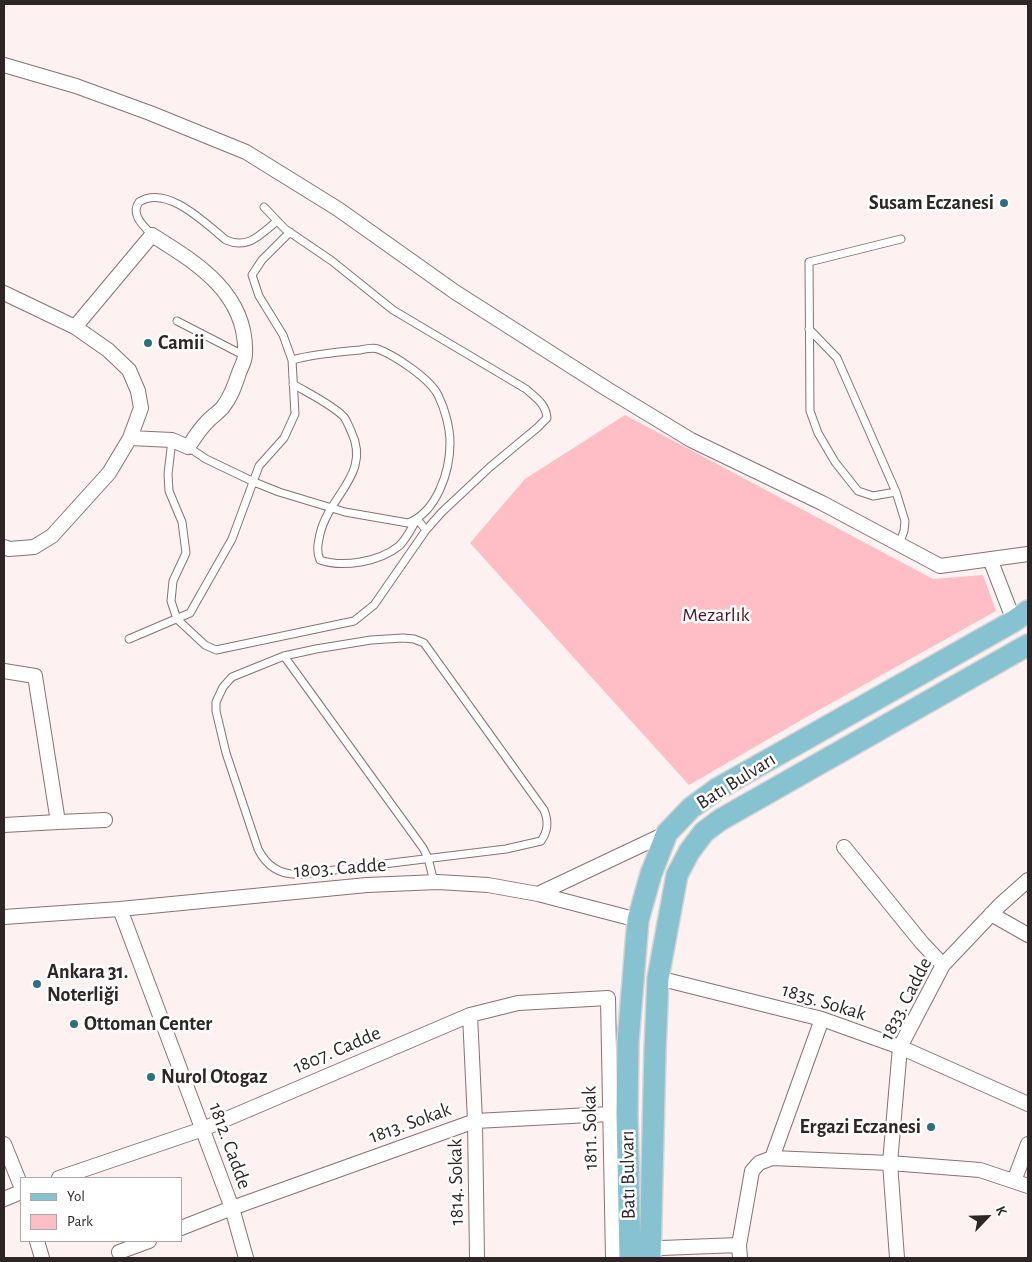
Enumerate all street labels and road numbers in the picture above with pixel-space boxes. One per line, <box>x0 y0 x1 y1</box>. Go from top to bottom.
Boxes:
street label: Batı Bulvarı <box>692 747 780 815</box>
street label: 1803. Cadde <box>293 853 387 883</box>
street label: 1833. Cadde <box>875 953 937 1045</box>
street label: 1835. Sokak <box>779 978 869 1026</box>
street label: 1807. Cadde <box>290 1021 384 1079</box>
street label: 1811. Sokak <box>577 1086 603 1170</box>
street label: 1813. Sokak <box>366 1097 454 1149</box>
street label: 1812. Cadde <box>203 1100 257 1192</box>
street label: Batı Bulvarı <box>615 1130 641 1220</box>
street label: 1814. Sokak <box>443 1138 469 1226</box>

